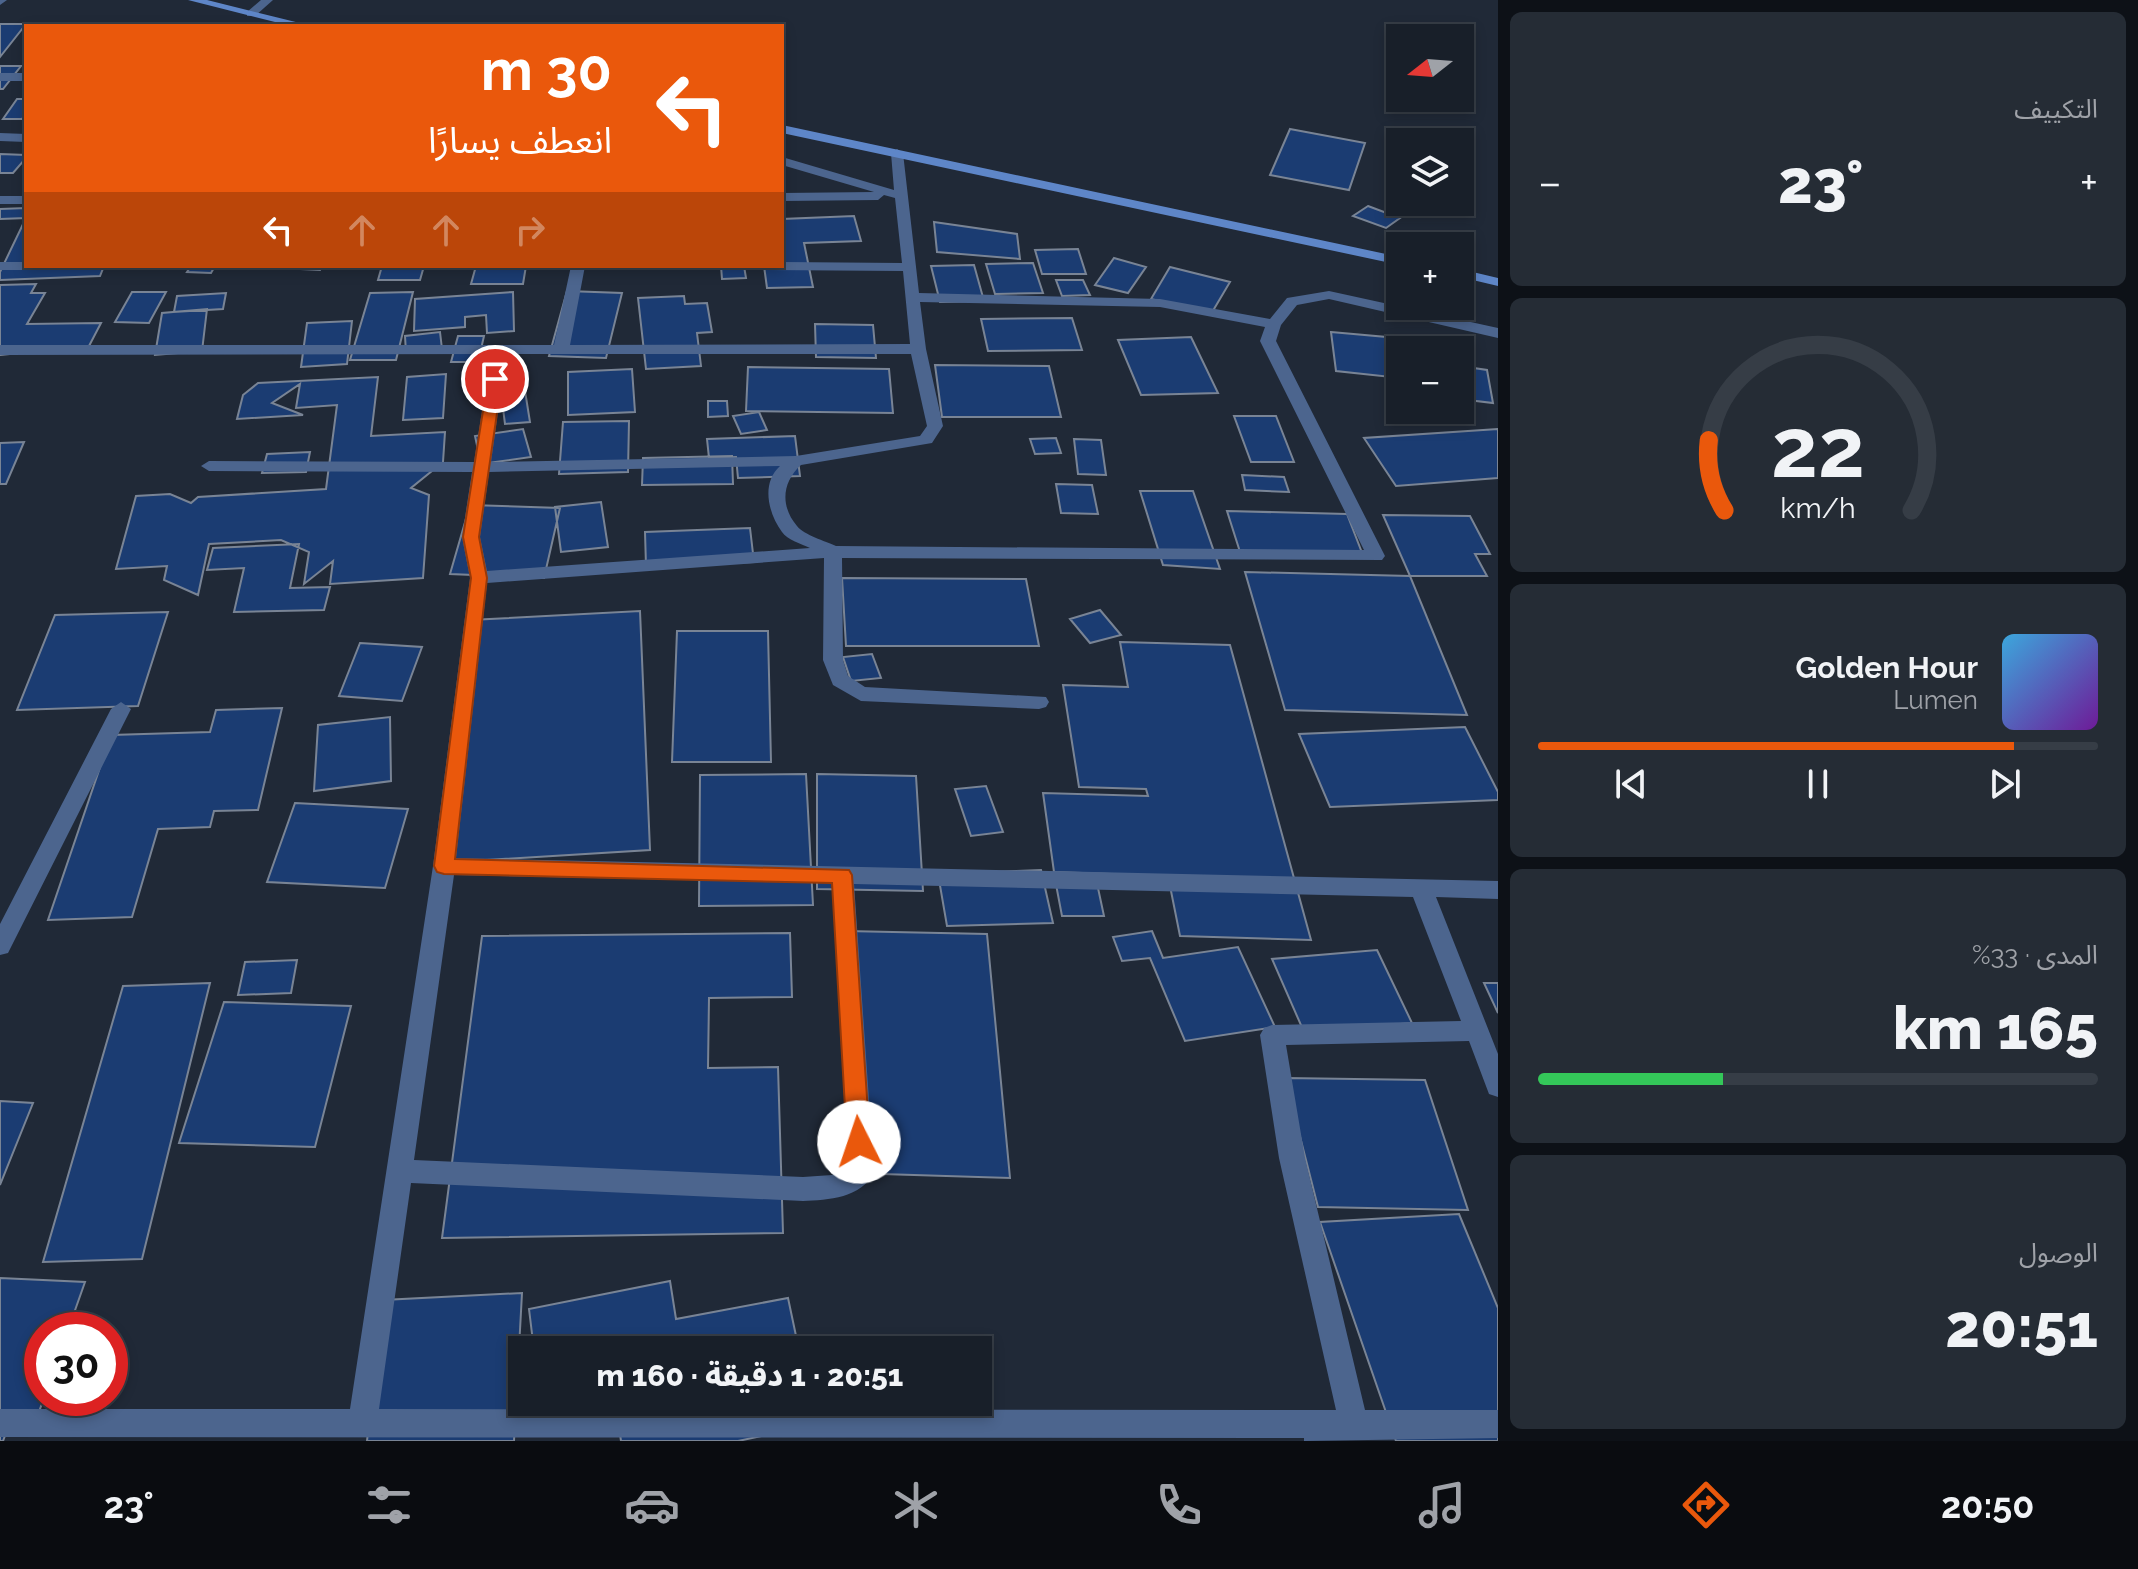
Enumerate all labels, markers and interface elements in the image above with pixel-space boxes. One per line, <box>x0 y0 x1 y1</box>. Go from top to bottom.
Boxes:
north arrow <box>1386 24 1474 112</box>
map controls <box>1386 24 1474 424</box>
text: 30 m <box>481 37 612 103</box>
icon: left <box>640 56 744 160</box>
text: التكييف <box>2014 94 2098 124</box>
text: انعطف يسارًا <box>428 119 612 161</box>
button: layers <box>1386 128 1474 216</box>
text: 23° <box>1778 147 1864 217</box>
text: − <box>1538 157 1562 208</box>
text: + <box>2080 157 2098 208</box>
icon: left <box>256 208 300 252</box>
icon: ahead <box>340 208 384 252</box>
icon: ahead <box>424 208 468 252</box>
icon: right <box>508 208 552 252</box>
button: + <box>1386 232 1474 320</box>
button: − <box>1386 336 1474 424</box>
pin <box>461 345 529 413</box>
icon: arrive <box>473 357 517 401</box>
text: 22 <box>1771 398 1865 495</box>
text: km/h <box>1780 491 1856 525</box>
text: Golden Hour <box>1796 650 1978 685</box>
text: Lumen <box>1893 685 1978 715</box>
icon: previous <box>1609 762 1653 806</box>
icon: pause <box>1796 762 1840 806</box>
icon: next <box>1983 762 2027 806</box>
text: المدى · 33% <box>1972 940 2098 970</box>
text: 165 km <box>1893 993 2098 1063</box>
position arrow <box>817 1100 901 1184</box>
text: الوصول <box>2019 1238 2098 1268</box>
text: 20:51 <box>1945 1291 2098 1361</box>
speed limit sign: 30 <box>24 1312 128 1416</box>
text: 20:51 · 1 دقيقة · 160 m <box>597 1358 903 1393</box>
icon: filters <box>361 1477 417 1533</box>
icon: car <box>624 1477 680 1533</box>
icon: climate <box>888 1477 944 1533</box>
icon: phone <box>1151 1477 1207 1533</box>
icon: music <box>1414 1477 1470 1533</box>
icon: directions <box>1678 1477 1734 1533</box>
text: 23° <box>104 1484 154 1526</box>
text: 20:50 <box>1941 1484 2034 1526</box>

